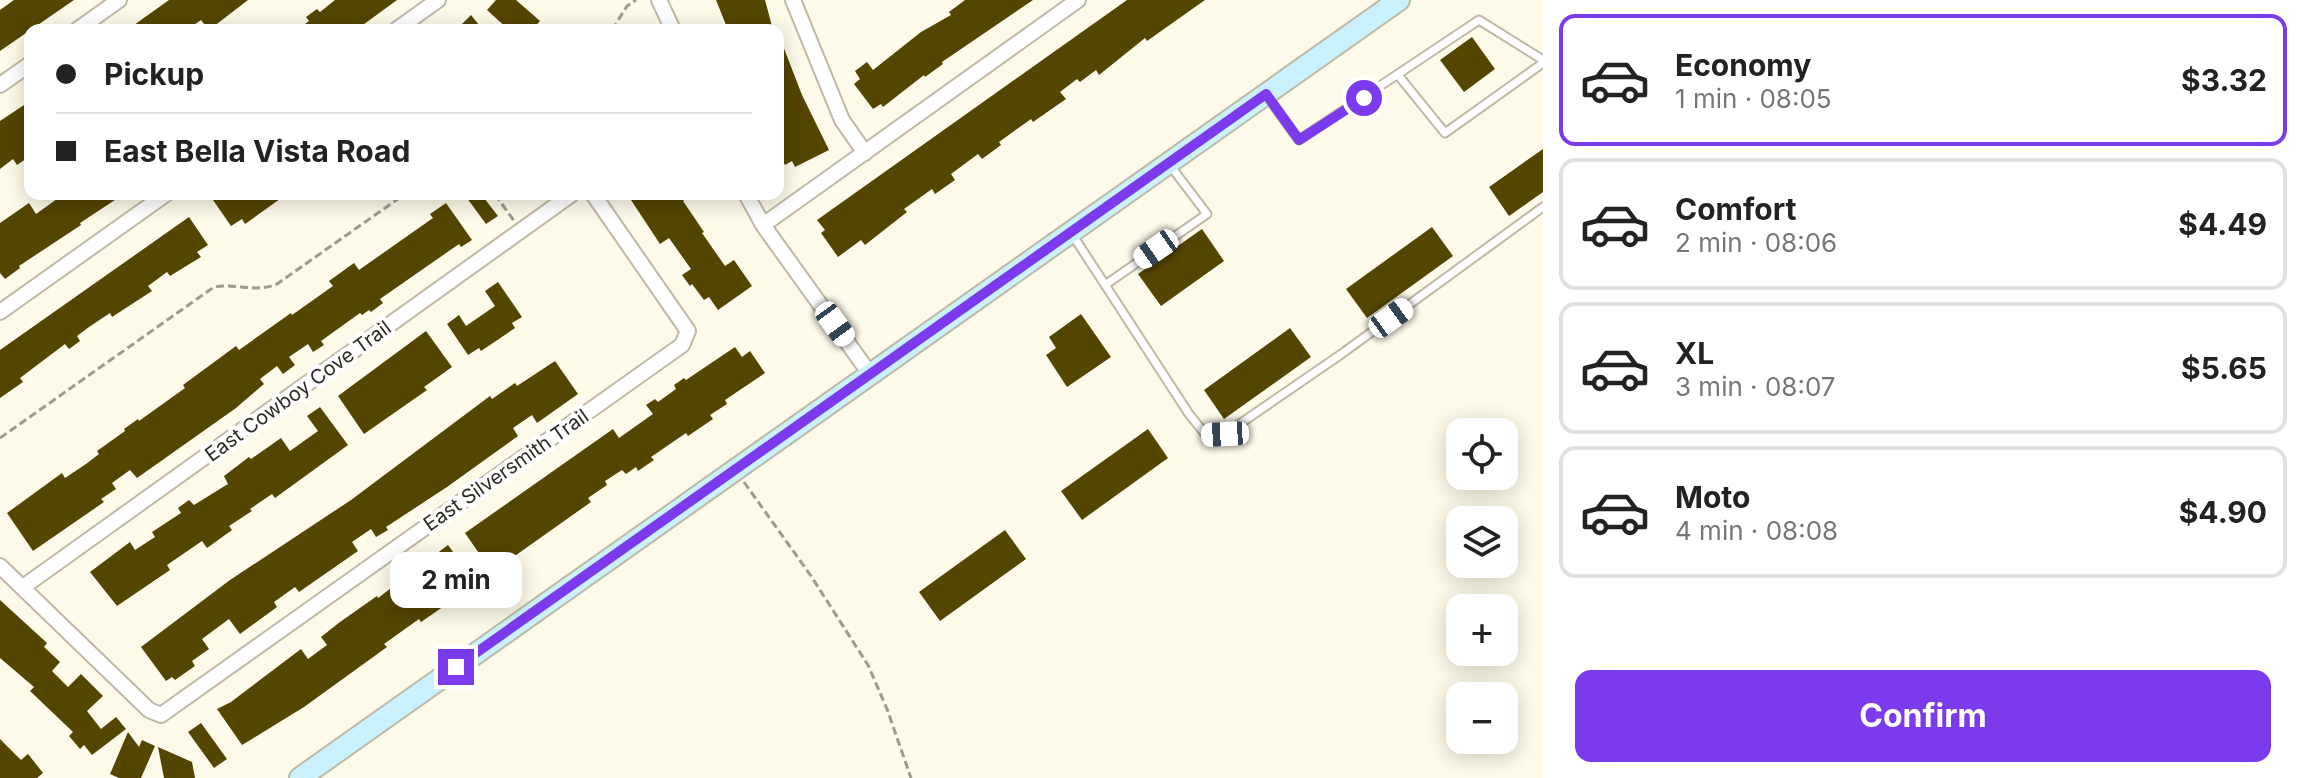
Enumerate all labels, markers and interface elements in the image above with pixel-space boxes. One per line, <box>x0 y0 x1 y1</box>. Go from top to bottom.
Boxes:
icon: car <box>1579 44 1651 116</box>
text: Economy <box>1675 47 1811 83</box>
text: Pickup <box>104 56 204 92</box>
text: $3.32 <box>2181 62 2267 98</box>
route start <box>1346 80 1382 116</box>
text: 1 min · 08:05 <box>1675 83 1832 114</box>
text: East Bella Vista Road <box>104 133 410 169</box>
icon: car <box>1579 188 1651 260</box>
text: Comfort <box>1675 191 1796 227</box>
text: $4.49 <box>2178 206 2267 242</box>
car <box>1129 225 1183 273</box>
text: 2 min · 08:06 <box>1675 227 1837 258</box>
car <box>1365 294 1417 342</box>
car <box>811 298 859 350</box>
street label: East Cowboy Cove Trail <box>200 315 396 467</box>
icon: car <box>1579 332 1651 404</box>
text: XL <box>1675 335 1714 371</box>
text: $5.65 <box>2181 350 2267 386</box>
text: 3 min · 08:07 <box>1675 371 1836 402</box>
street label: East Silversmith Trail <box>419 404 593 536</box>
map controls <box>1446 418 1518 754</box>
button: locate <box>1446 418 1518 490</box>
car <box>1200 421 1250 447</box>
icon: car <box>1579 476 1651 548</box>
text: Moto <box>1675 479 1750 515</box>
text: $4.90 <box>2179 494 2267 530</box>
button: layers <box>1446 506 1518 578</box>
text: 4 min · 08:08 <box>1675 515 1838 546</box>
callout: 2 min <box>390 551 522 607</box>
text: 2 min <box>421 564 491 595</box>
button: + <box>1446 594 1518 666</box>
route end <box>438 649 474 685</box>
button: Confirm <box>1575 670 2271 762</box>
button: − <box>1446 682 1518 754</box>

